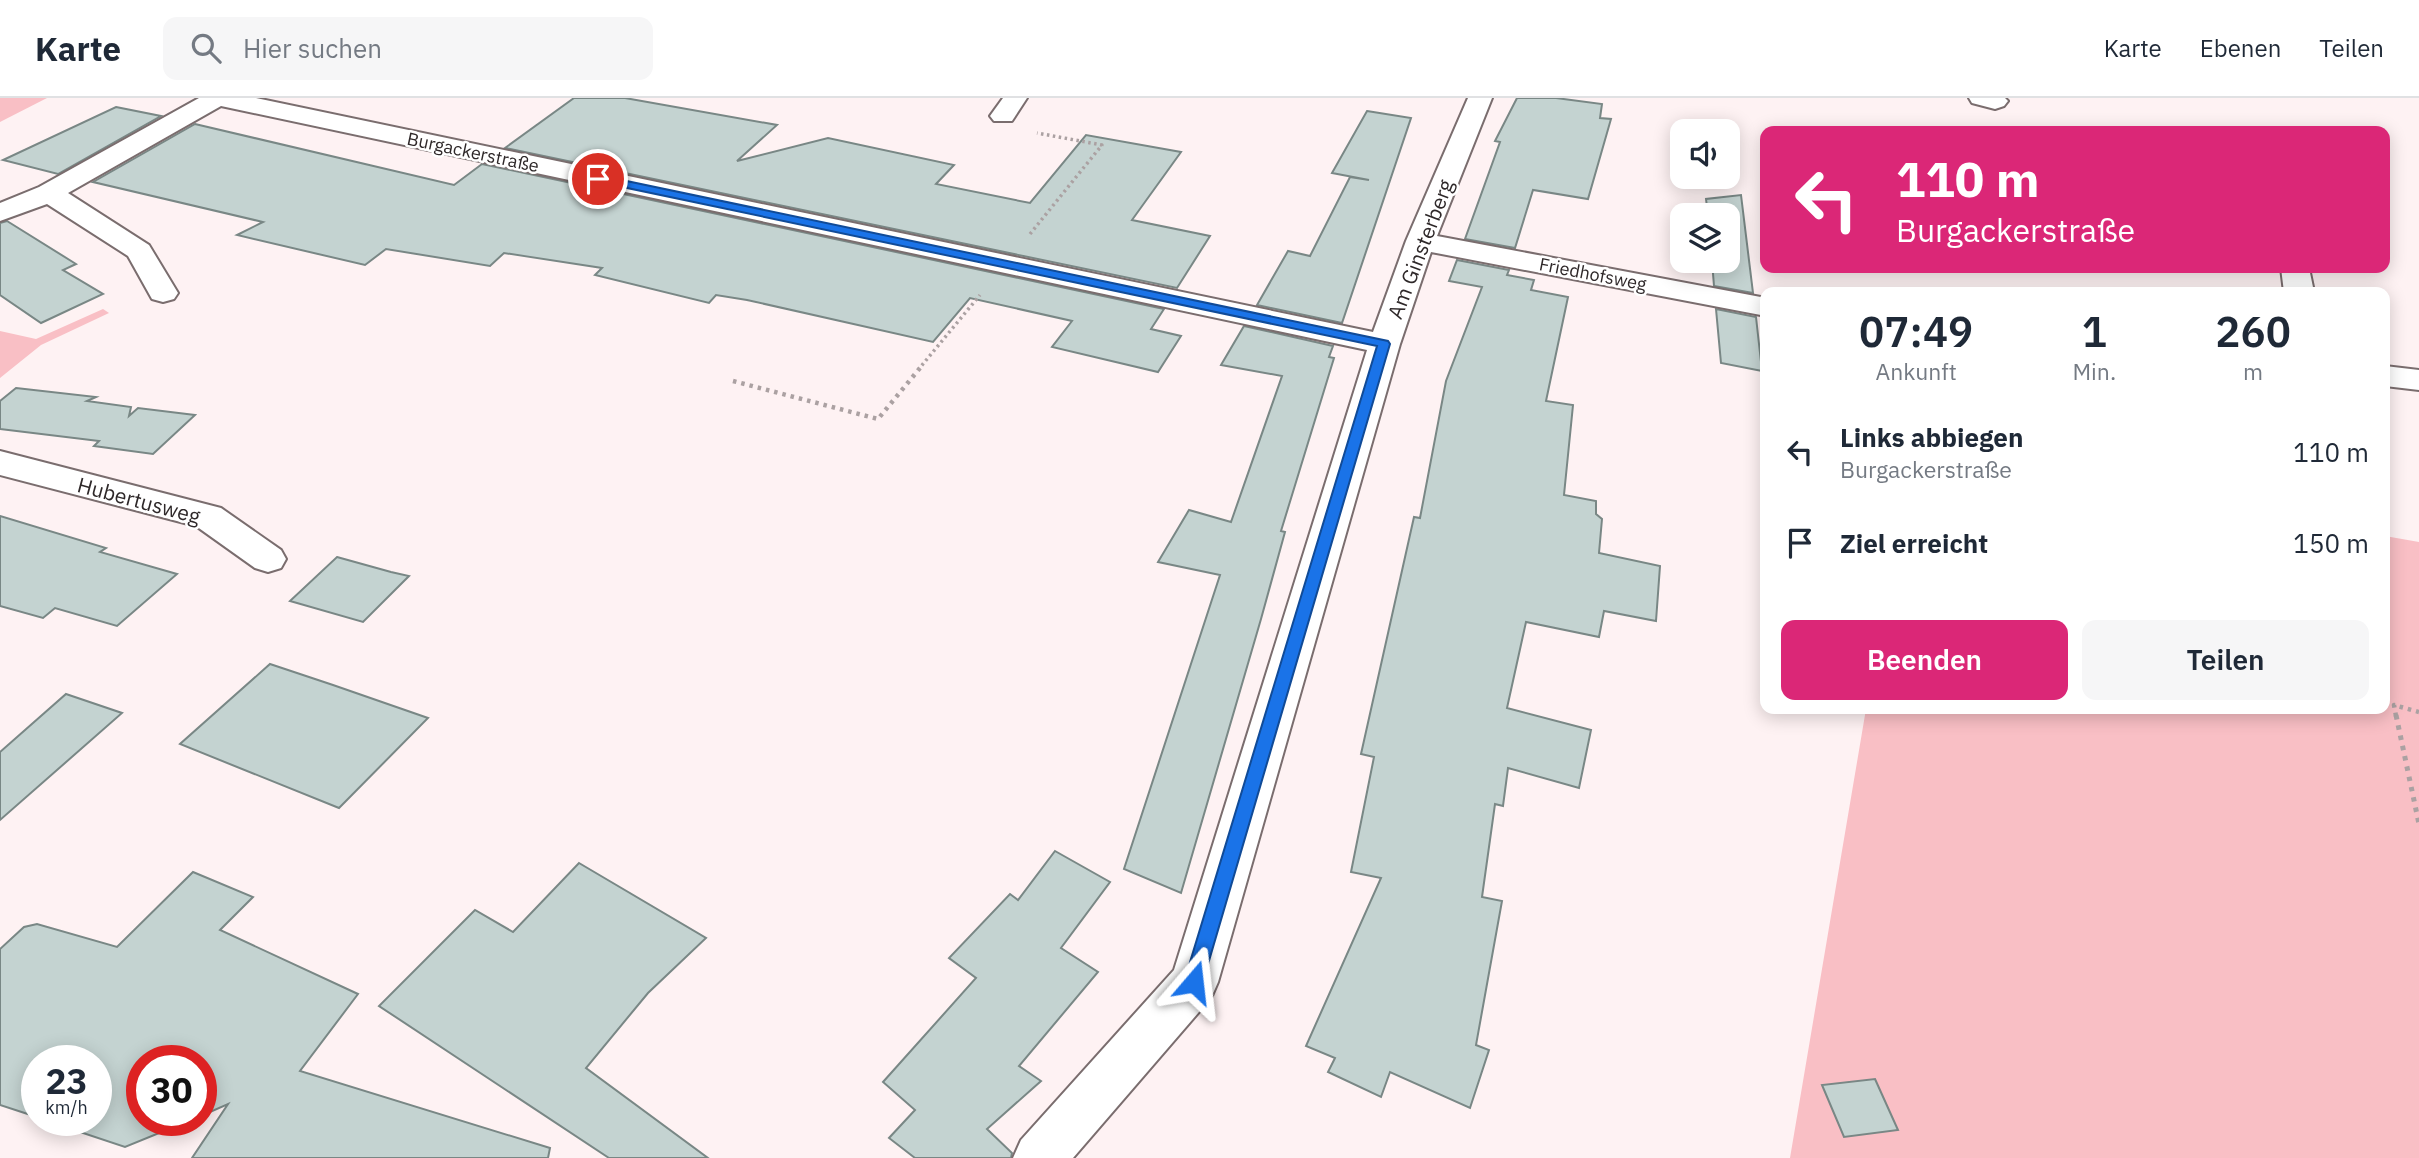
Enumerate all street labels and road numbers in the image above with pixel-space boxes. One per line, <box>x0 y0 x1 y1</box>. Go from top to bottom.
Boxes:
street label: Burgackerstraße <box>405 127 541 177</box>
street label: Am Ginsterberg <box>1381 175 1459 323</box>
street label: Friedhofsweg <box>1537 252 1649 296</box>
street label: Hubertusweg <box>74 470 204 530</box>

